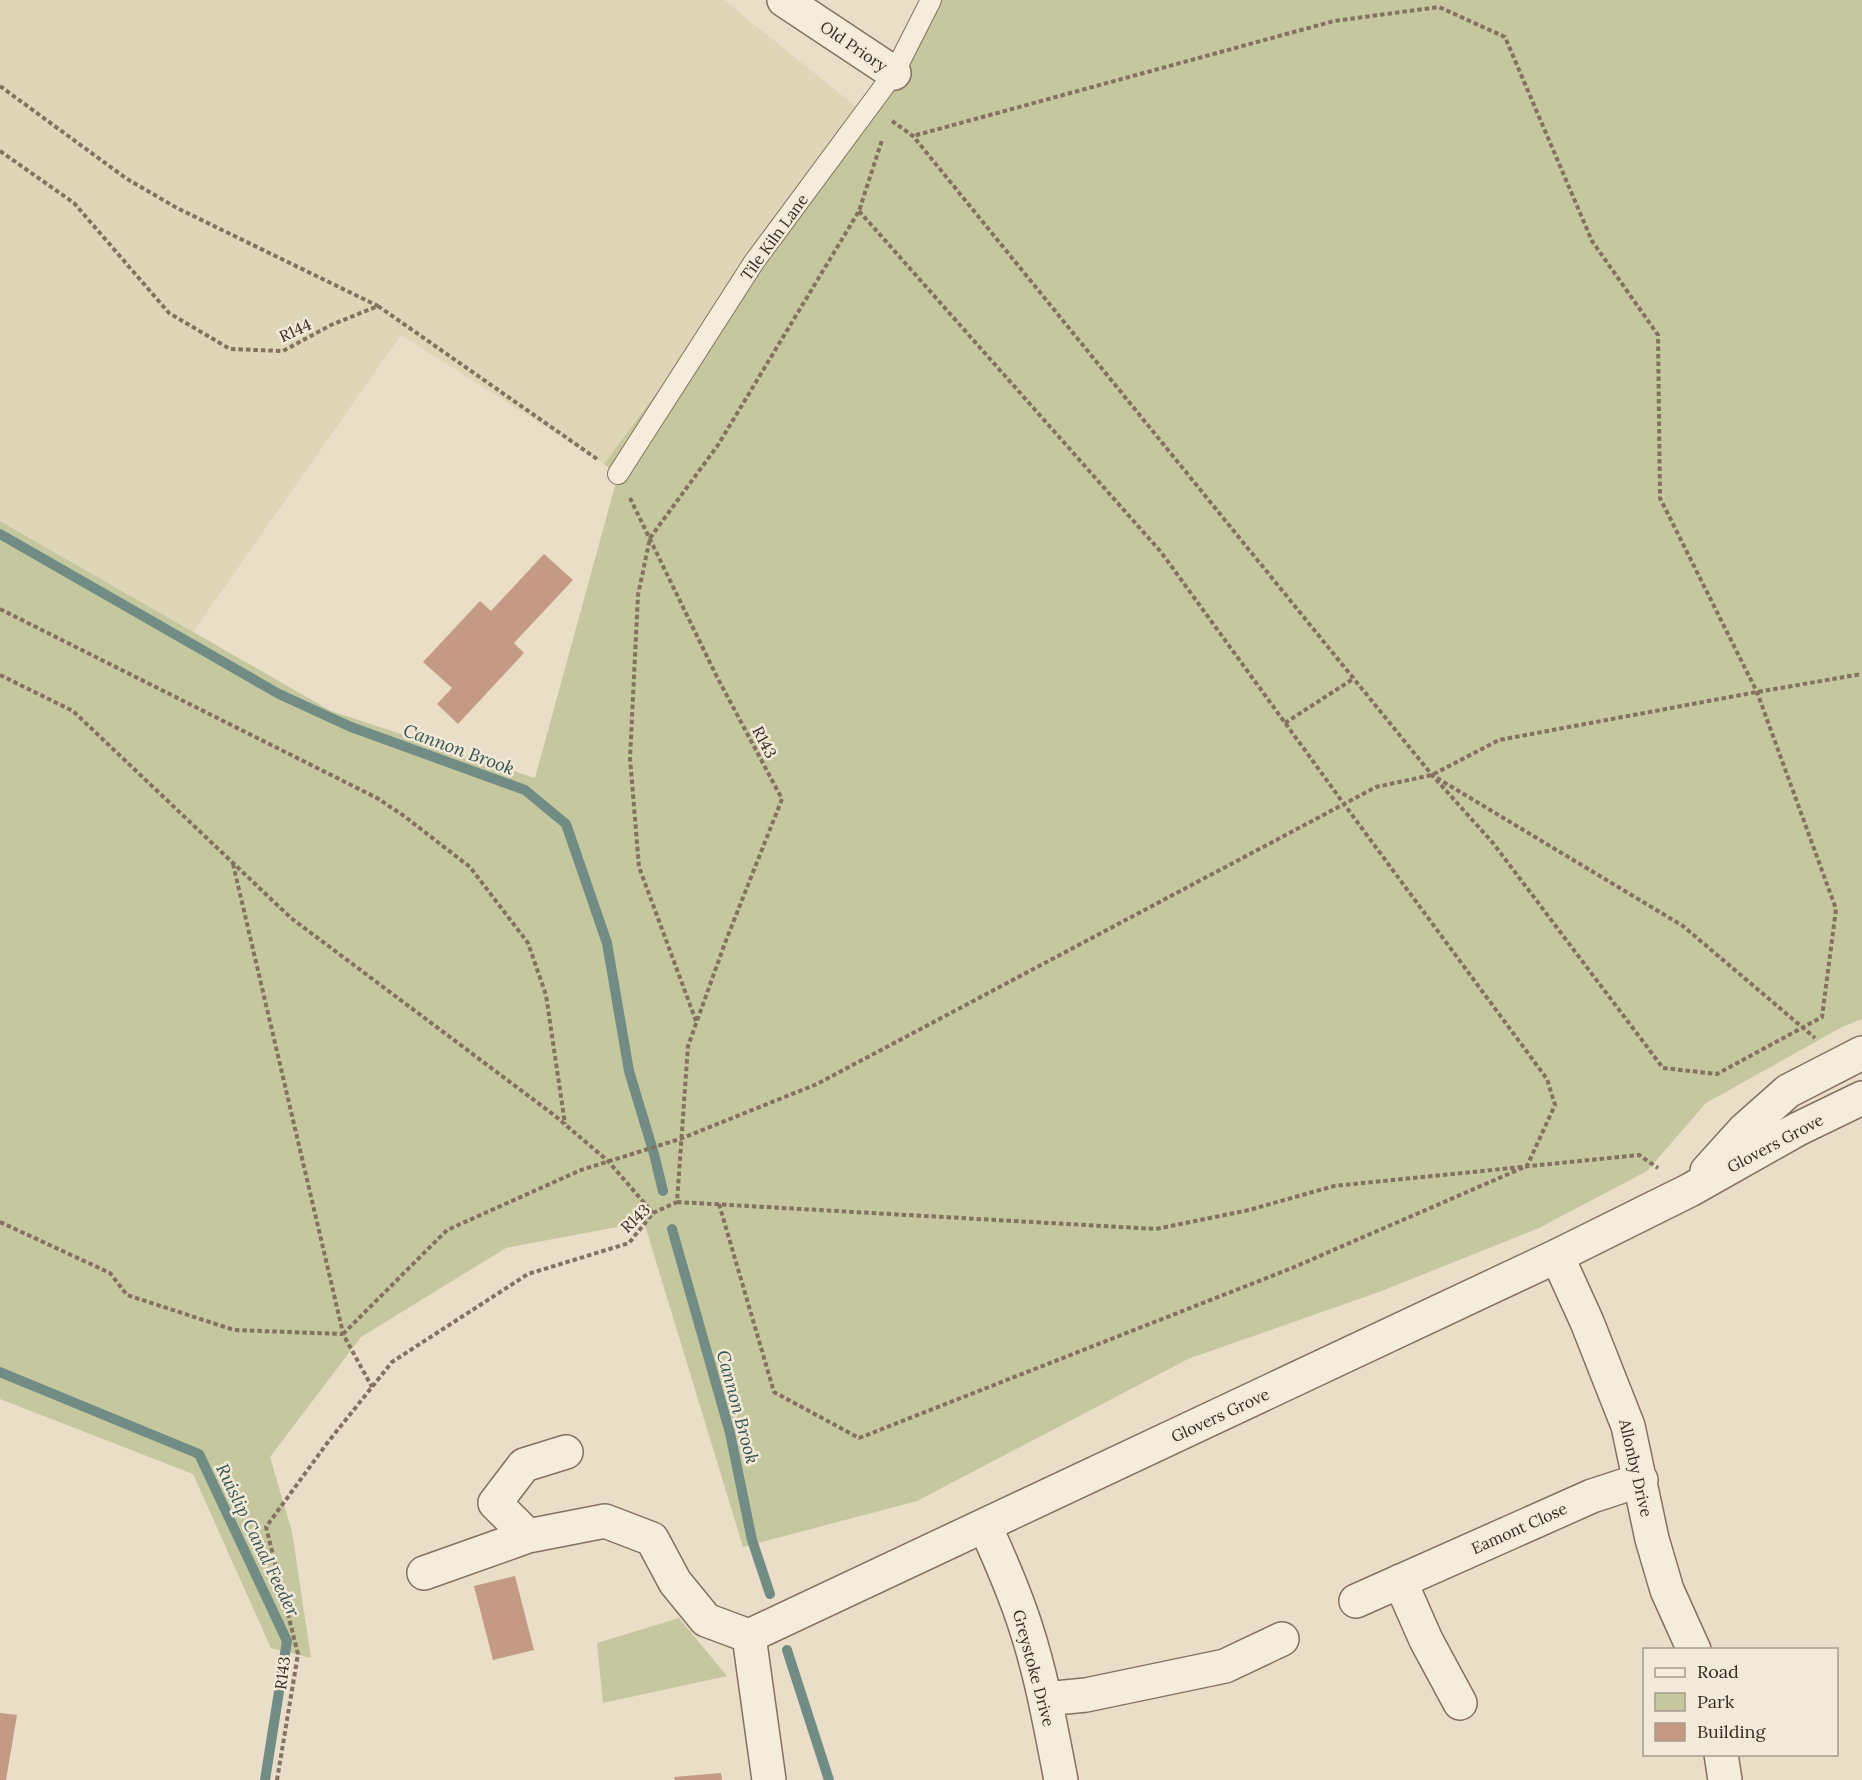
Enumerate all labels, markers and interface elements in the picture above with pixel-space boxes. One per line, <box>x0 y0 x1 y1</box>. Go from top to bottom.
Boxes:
street label: Old Priory <box>817 16 892 76</box>
street label: Tile Kiln Lane <box>736 190 812 284</box>
street label: R144 <box>276 314 315 346</box>
water label: Cannon Brook <box>400 718 518 780</box>
street label: R143 <box>748 723 782 762</box>
street label: Glovers Grove <box>1724 1109 1827 1177</box>
street label: R143 <box>616 1199 654 1237</box>
water label: Cannon Brook <box>712 1348 764 1466</box>
street label: Glovers Grove <box>1168 1383 1273 1446</box>
street label: Allonby Drive <box>1615 1416 1657 1519</box>
water label: Ruislip Canal Feeder <box>211 1460 305 1621</box>
street label: Eamont Close <box>1468 1498 1570 1558</box>
street label: Greystoke Drive <box>1009 1607 1059 1729</box>
legend <box>1643 1648 1838 1756</box>
street label: R143 <box>270 1655 294 1691</box>
text: Road <box>1697 1660 1739 1683</box>
text: Park <box>1697 1690 1735 1713</box>
text: Building <box>1697 1720 1767 1743</box>

